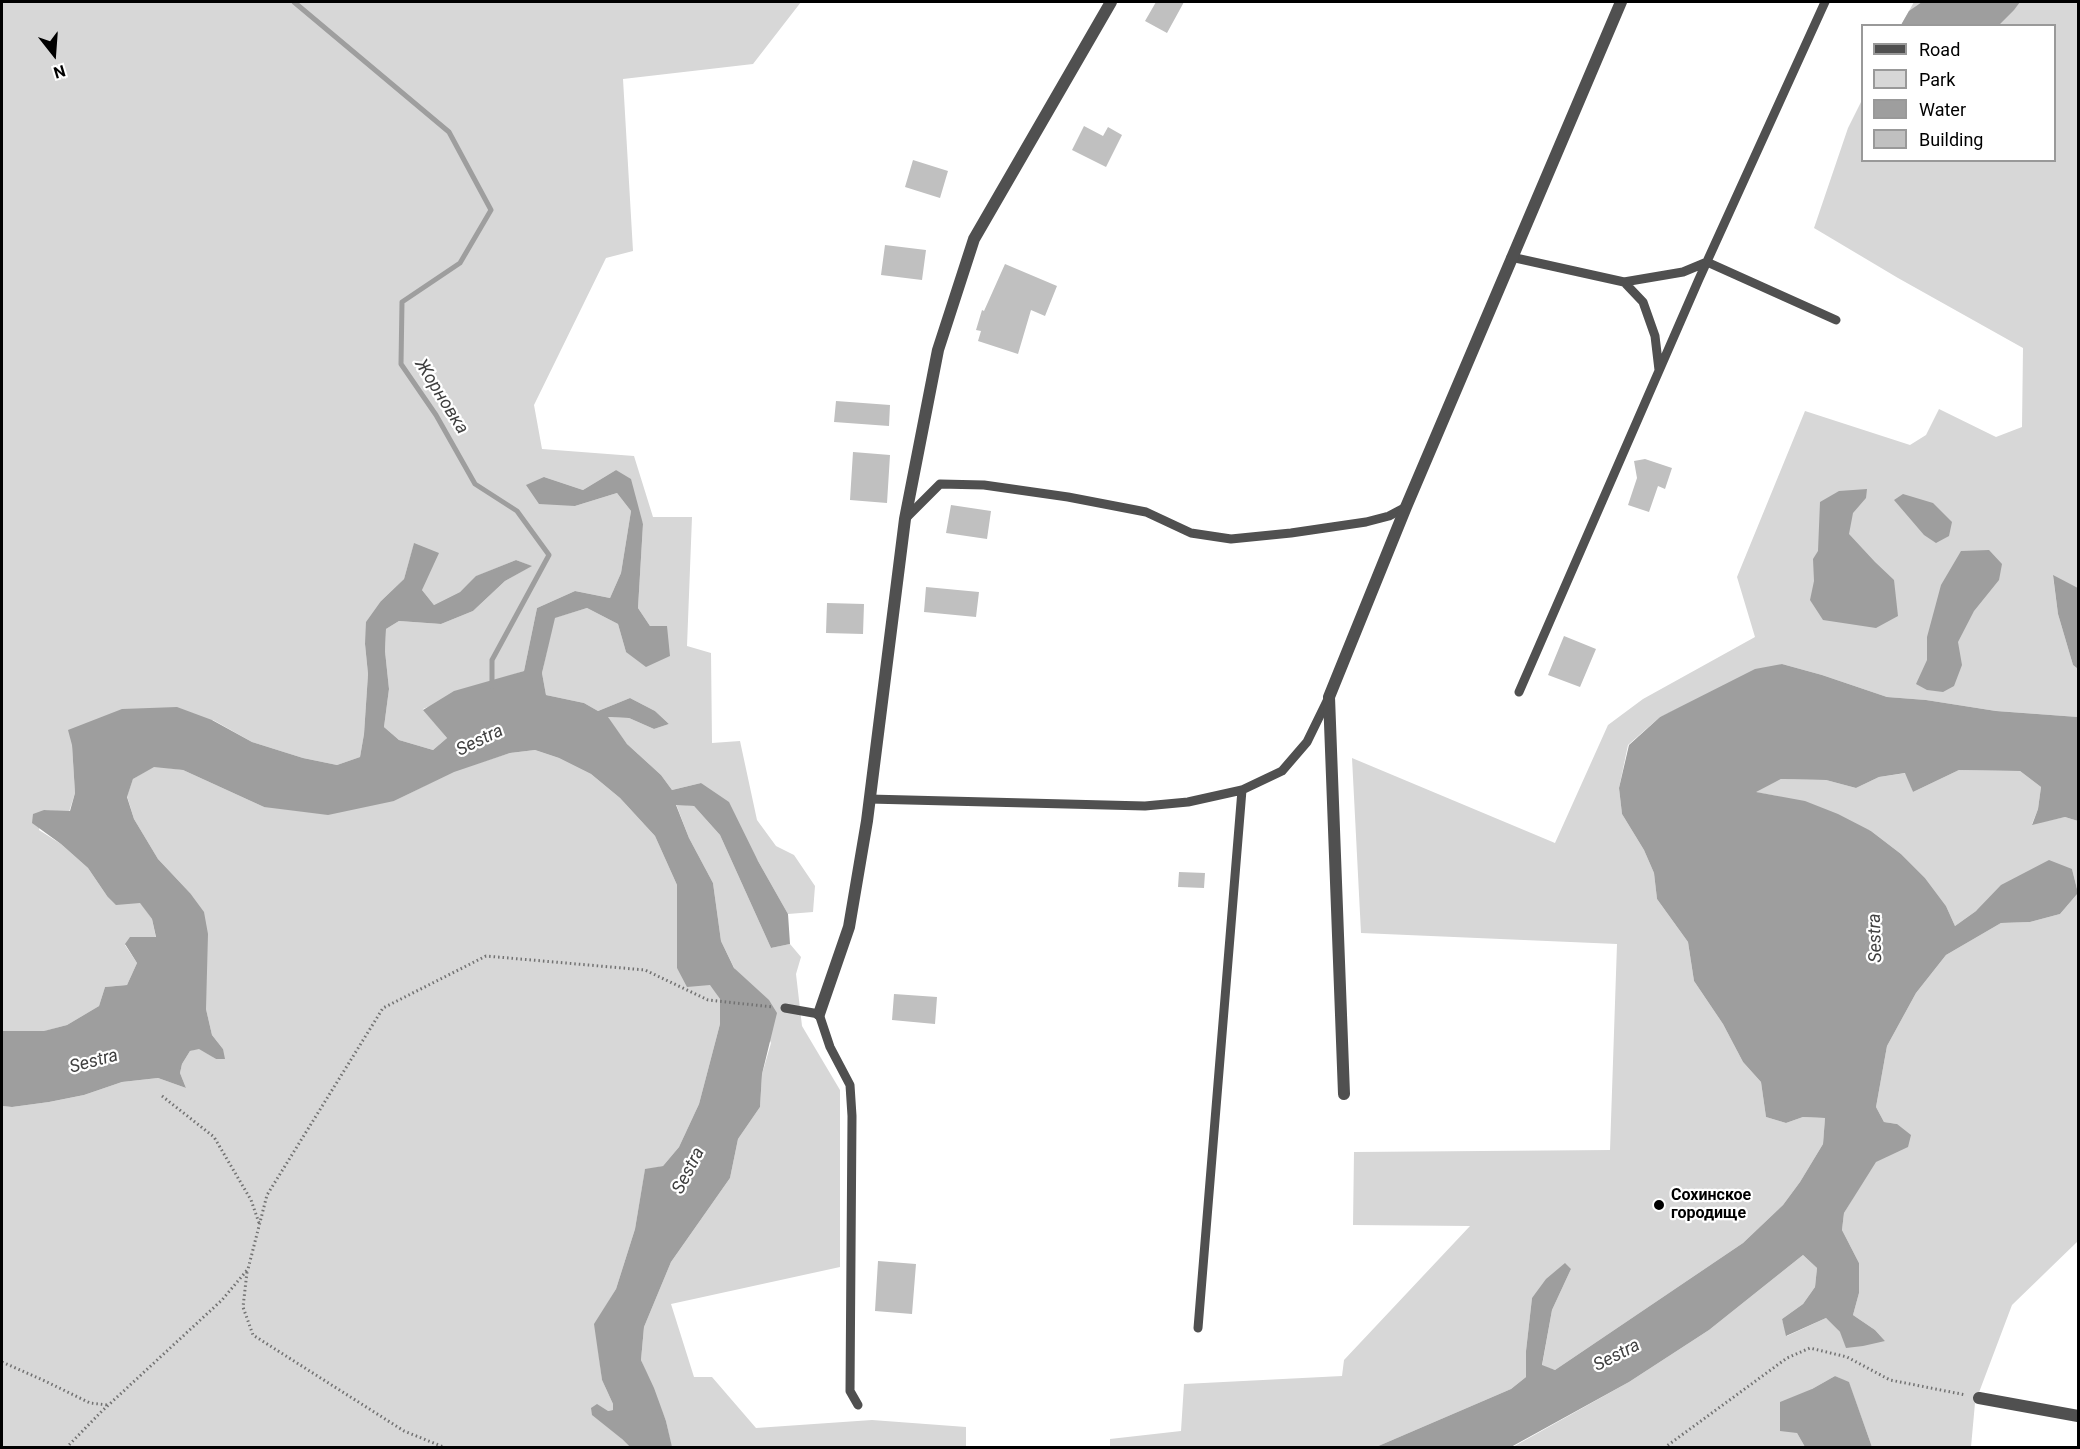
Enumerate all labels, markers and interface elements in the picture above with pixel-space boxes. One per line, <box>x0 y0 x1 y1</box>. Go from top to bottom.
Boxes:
north arrow <box>24 24 84 84</box>
legend <box>1861 24 2056 162</box>
text: Road <box>1919 39 1960 60</box>
text: N <box>51 61 68 82</box>
text: Park <box>1919 69 1955 90</box>
text: Water <box>1919 99 1966 120</box>
text: Building <box>1919 129 1983 150</box>
water label: Жорновка <box>409 355 473 439</box>
water label: Sestra <box>453 720 507 762</box>
water label: Sestra <box>1864 913 1888 963</box>
water label: Sestra <box>67 1045 121 1079</box>
water label: Sestra <box>668 1144 710 1198</box>
place label: Сохинское городище <box>1671 1186 1751 1224</box>
marker: Сохинское городище <box>1652 1198 1666 1212</box>
water label: Sestra <box>1590 1335 1644 1377</box>

